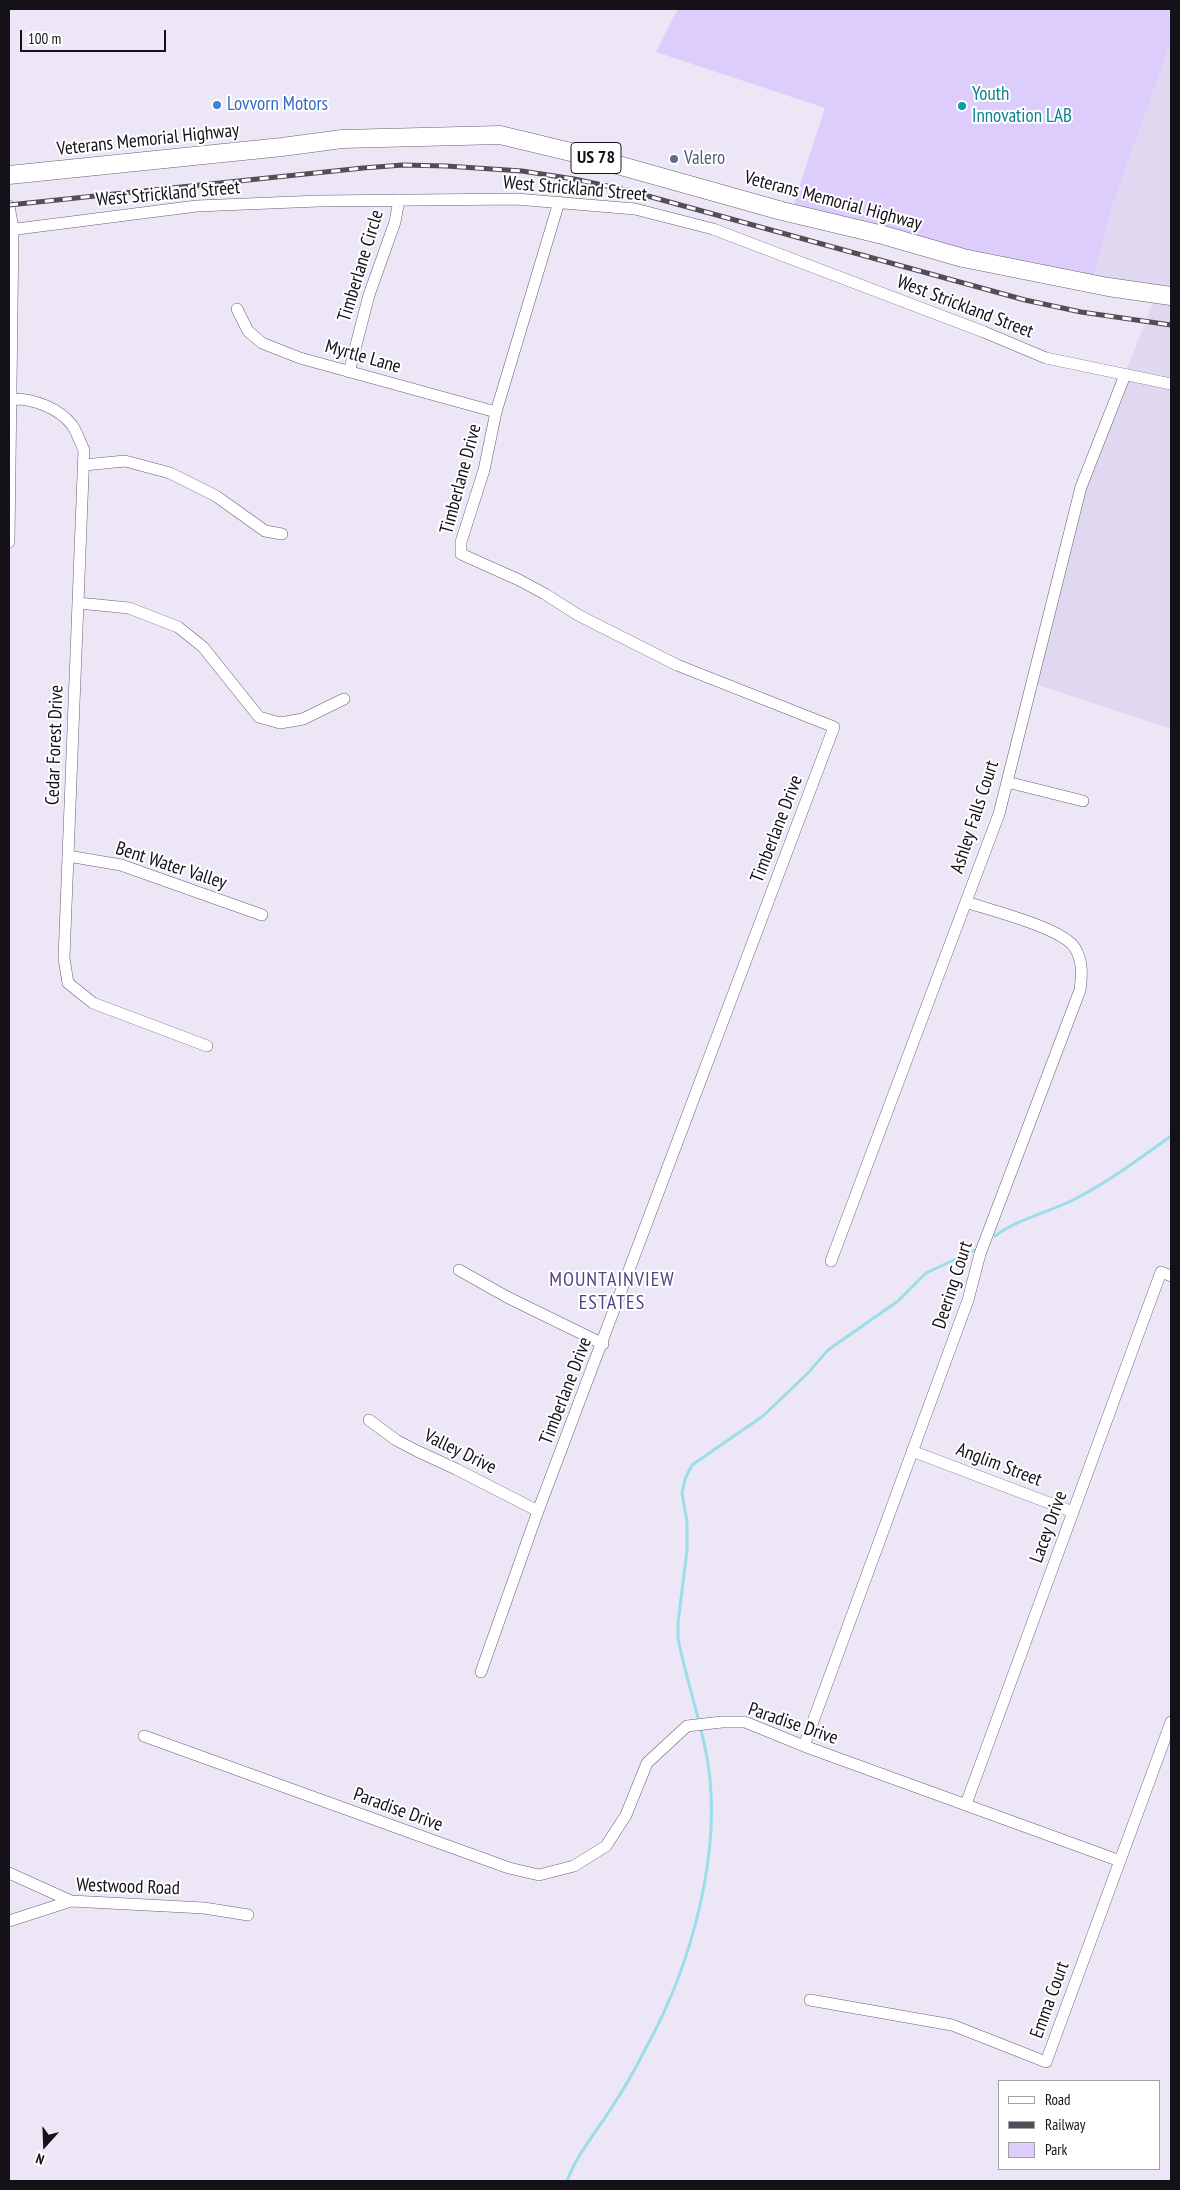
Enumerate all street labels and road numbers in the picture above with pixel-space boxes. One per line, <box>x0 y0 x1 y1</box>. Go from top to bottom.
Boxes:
street label: Veterans Memorial Highway <box>56 119 240 161</box>
road number: US 78 <box>571 142 621 174</box>
street label: Veterans Memorial Highway <box>742 166 924 236</box>
street label: West Strickland Street <box>502 171 648 207</box>
street label: West Strickland Street <box>95 176 241 212</box>
street label: Timberlane Circle <box>333 207 389 325</box>
street label: West Strickland Street <box>894 270 1036 344</box>
street label: Myrtle Lane <box>322 335 404 379</box>
street label: Timberlane Drive <box>435 421 487 537</box>
street label: Cedar Forest Drive <box>42 684 68 806</box>
street label: Ashley Falls Court <box>946 758 1004 876</box>
street label: Timberlane Drive <box>746 772 808 886</box>
street label: Bent Water Valley <box>113 837 229 895</box>
street label: Deering Court <box>928 1238 978 1332</box>
street label: Timberlane Drive <box>535 1334 597 1448</box>
street label: Valley Drive <box>420 1425 500 1479</box>
street label: Anglim Street <box>953 1438 1045 1492</box>
street label: Lacey Drive <box>1025 1488 1073 1566</box>
street label: Paradise Drive <box>745 1698 841 1750</box>
street label: Paradise Drive <box>350 1783 446 1837</box>
street label: Westwood Road <box>76 1874 180 1900</box>
street label: Emma Court <box>1026 1959 1074 2041</box>

